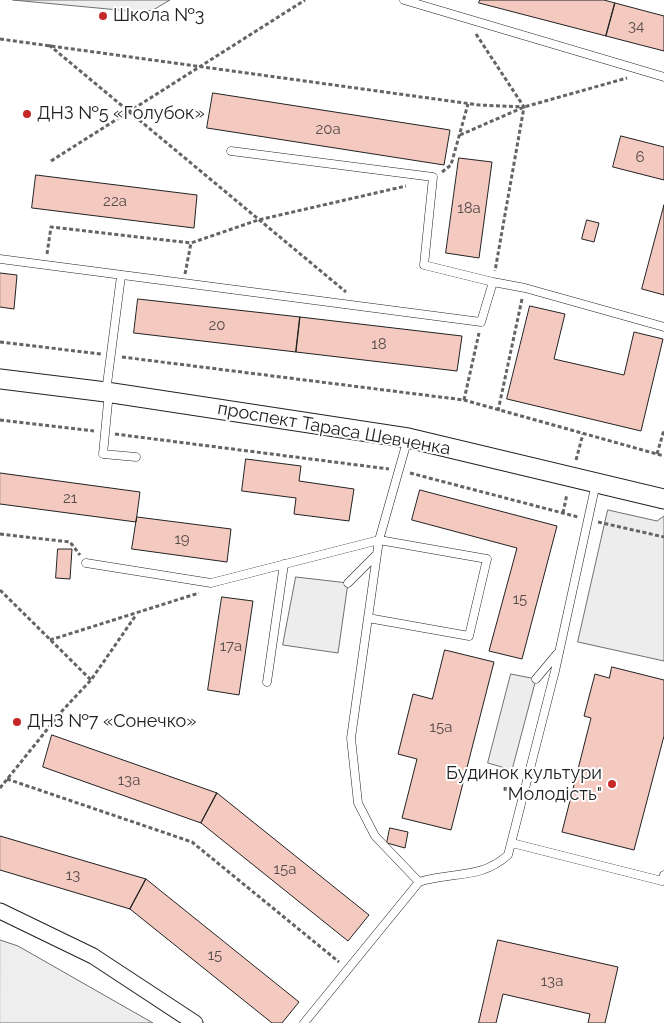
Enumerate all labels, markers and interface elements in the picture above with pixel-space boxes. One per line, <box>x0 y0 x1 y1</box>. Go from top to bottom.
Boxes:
place label: Школа №3 <box>113 5 204 27</box>
marker: Школа №3 <box>97 10 109 22</box>
house number: 34 <box>628 17 644 35</box>
place label: ДНЗ №5 «Голубок» <box>37 103 205 125</box>
marker: ДНЗ №5 «Голубок» <box>21 108 33 120</box>
house number: 20а <box>315 120 341 138</box>
house number: 6 <box>635 148 645 166</box>
house number: 22а <box>103 192 127 210</box>
house number: 18а <box>457 199 481 217</box>
house number: 20 <box>209 316 225 334</box>
house number: 18 <box>371 335 387 353</box>
street label: проспект Тараса Шевченка <box>216 398 452 460</box>
house number: 21 <box>63 489 77 507</box>
house number: 19 <box>174 530 190 548</box>
house number: 15 <box>513 590 527 608</box>
house number: 17а <box>220 637 242 655</box>
place label: ДНЗ №7 «Сонечко» <box>27 711 197 733</box>
marker: ДНЗ №7 «Сонечко» <box>11 716 23 728</box>
house number: 15а <box>430 718 452 736</box>
place label: Будинок культури "Молодість" <box>446 763 602 806</box>
house number: 13а <box>118 771 140 789</box>
marker: Будинок культури "Молодість" <box>606 778 618 790</box>
house number: 15а <box>274 860 296 878</box>
house number: 13 <box>66 866 80 884</box>
house number: 15 <box>208 946 222 964</box>
house number: 13а <box>541 972 563 990</box>

